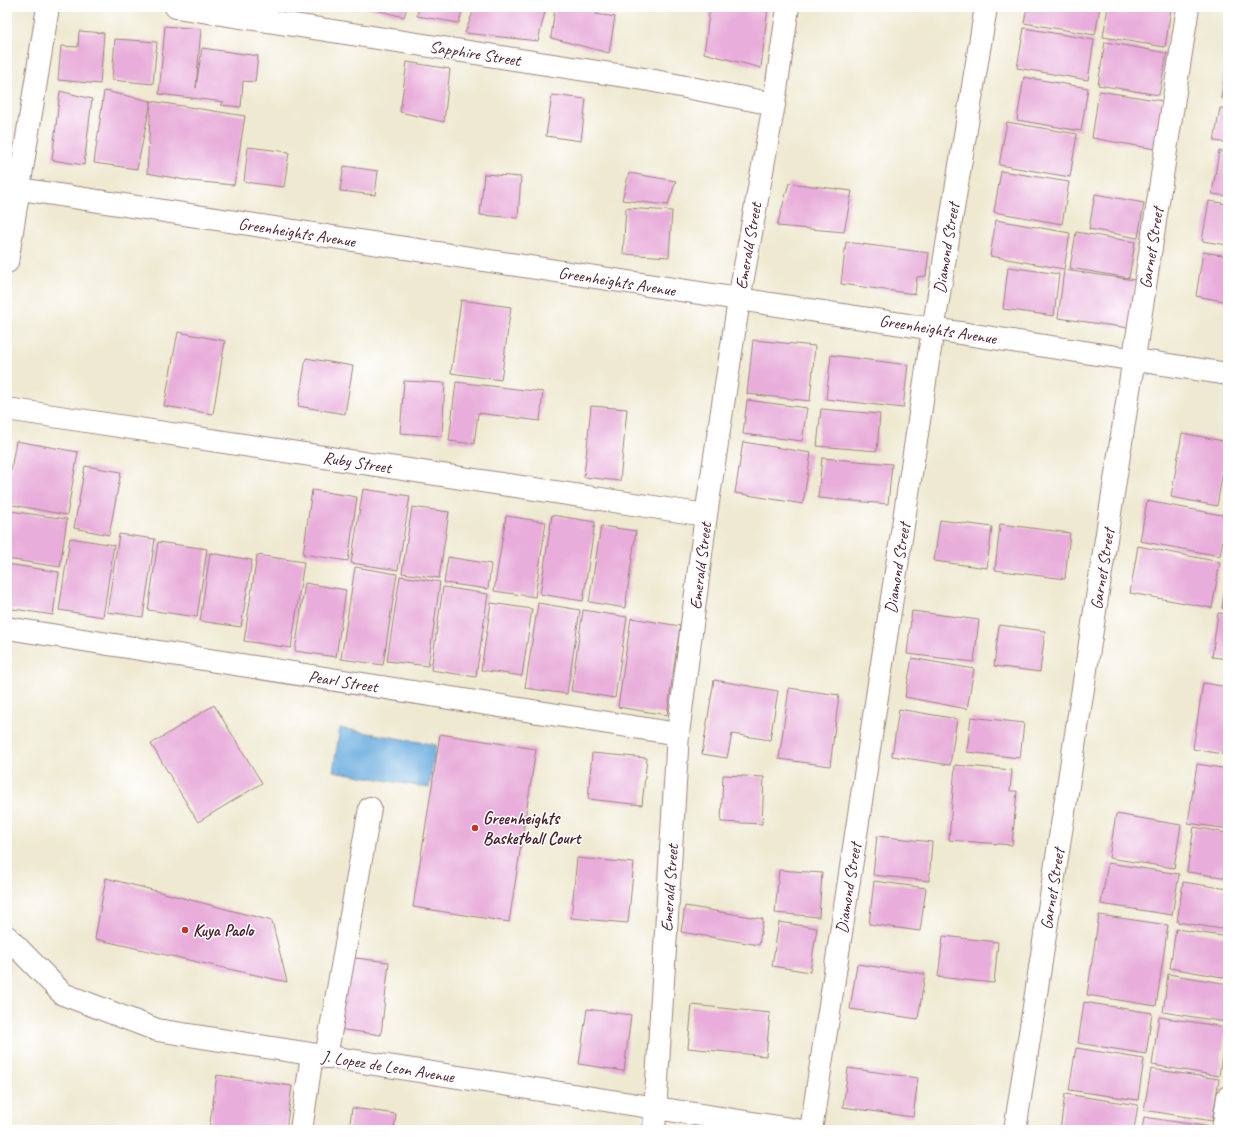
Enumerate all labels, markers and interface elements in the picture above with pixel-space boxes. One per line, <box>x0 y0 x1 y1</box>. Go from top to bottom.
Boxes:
street label: Sapphire Street <box>428 36 524 71</box>
street label: Emerald Street <box>731 199 767 291</box>
street label: Diamond Street <box>929 199 964 295</box>
street label: Garnet Street <box>1135 204 1169 290</box>
street label: Greenheights Avenue <box>237 213 358 252</box>
street label: Greenheights Avenue <box>557 262 678 301</box>
street label: Greenheights Avenue <box>878 310 999 349</box>
street label: Ruby Street <box>321 447 395 479</box>
street label: Emerald Street <box>685 519 717 611</box>
street label: Diamond Street <box>880 519 915 615</box>
street label: Garnet Street <box>1086 525 1120 611</box>
street label: Pearl Street <box>307 666 381 698</box>
place label: Greenheights Basketball Court <box>483 808 583 849</box>
marker: Greenheights Basketball Court <box>470 823 480 833</box>
street label: Diamond Street <box>831 839 866 935</box>
street label: Emerald Street <box>656 841 683 932</box>
street label: Garnet Street <box>1036 845 1070 931</box>
place label: Kuya Paolo <box>193 920 255 941</box>
marker: Kuya Paolo <box>180 925 190 935</box>
street label: J. Lopez de Leon Avenue <box>319 1046 457 1088</box>

